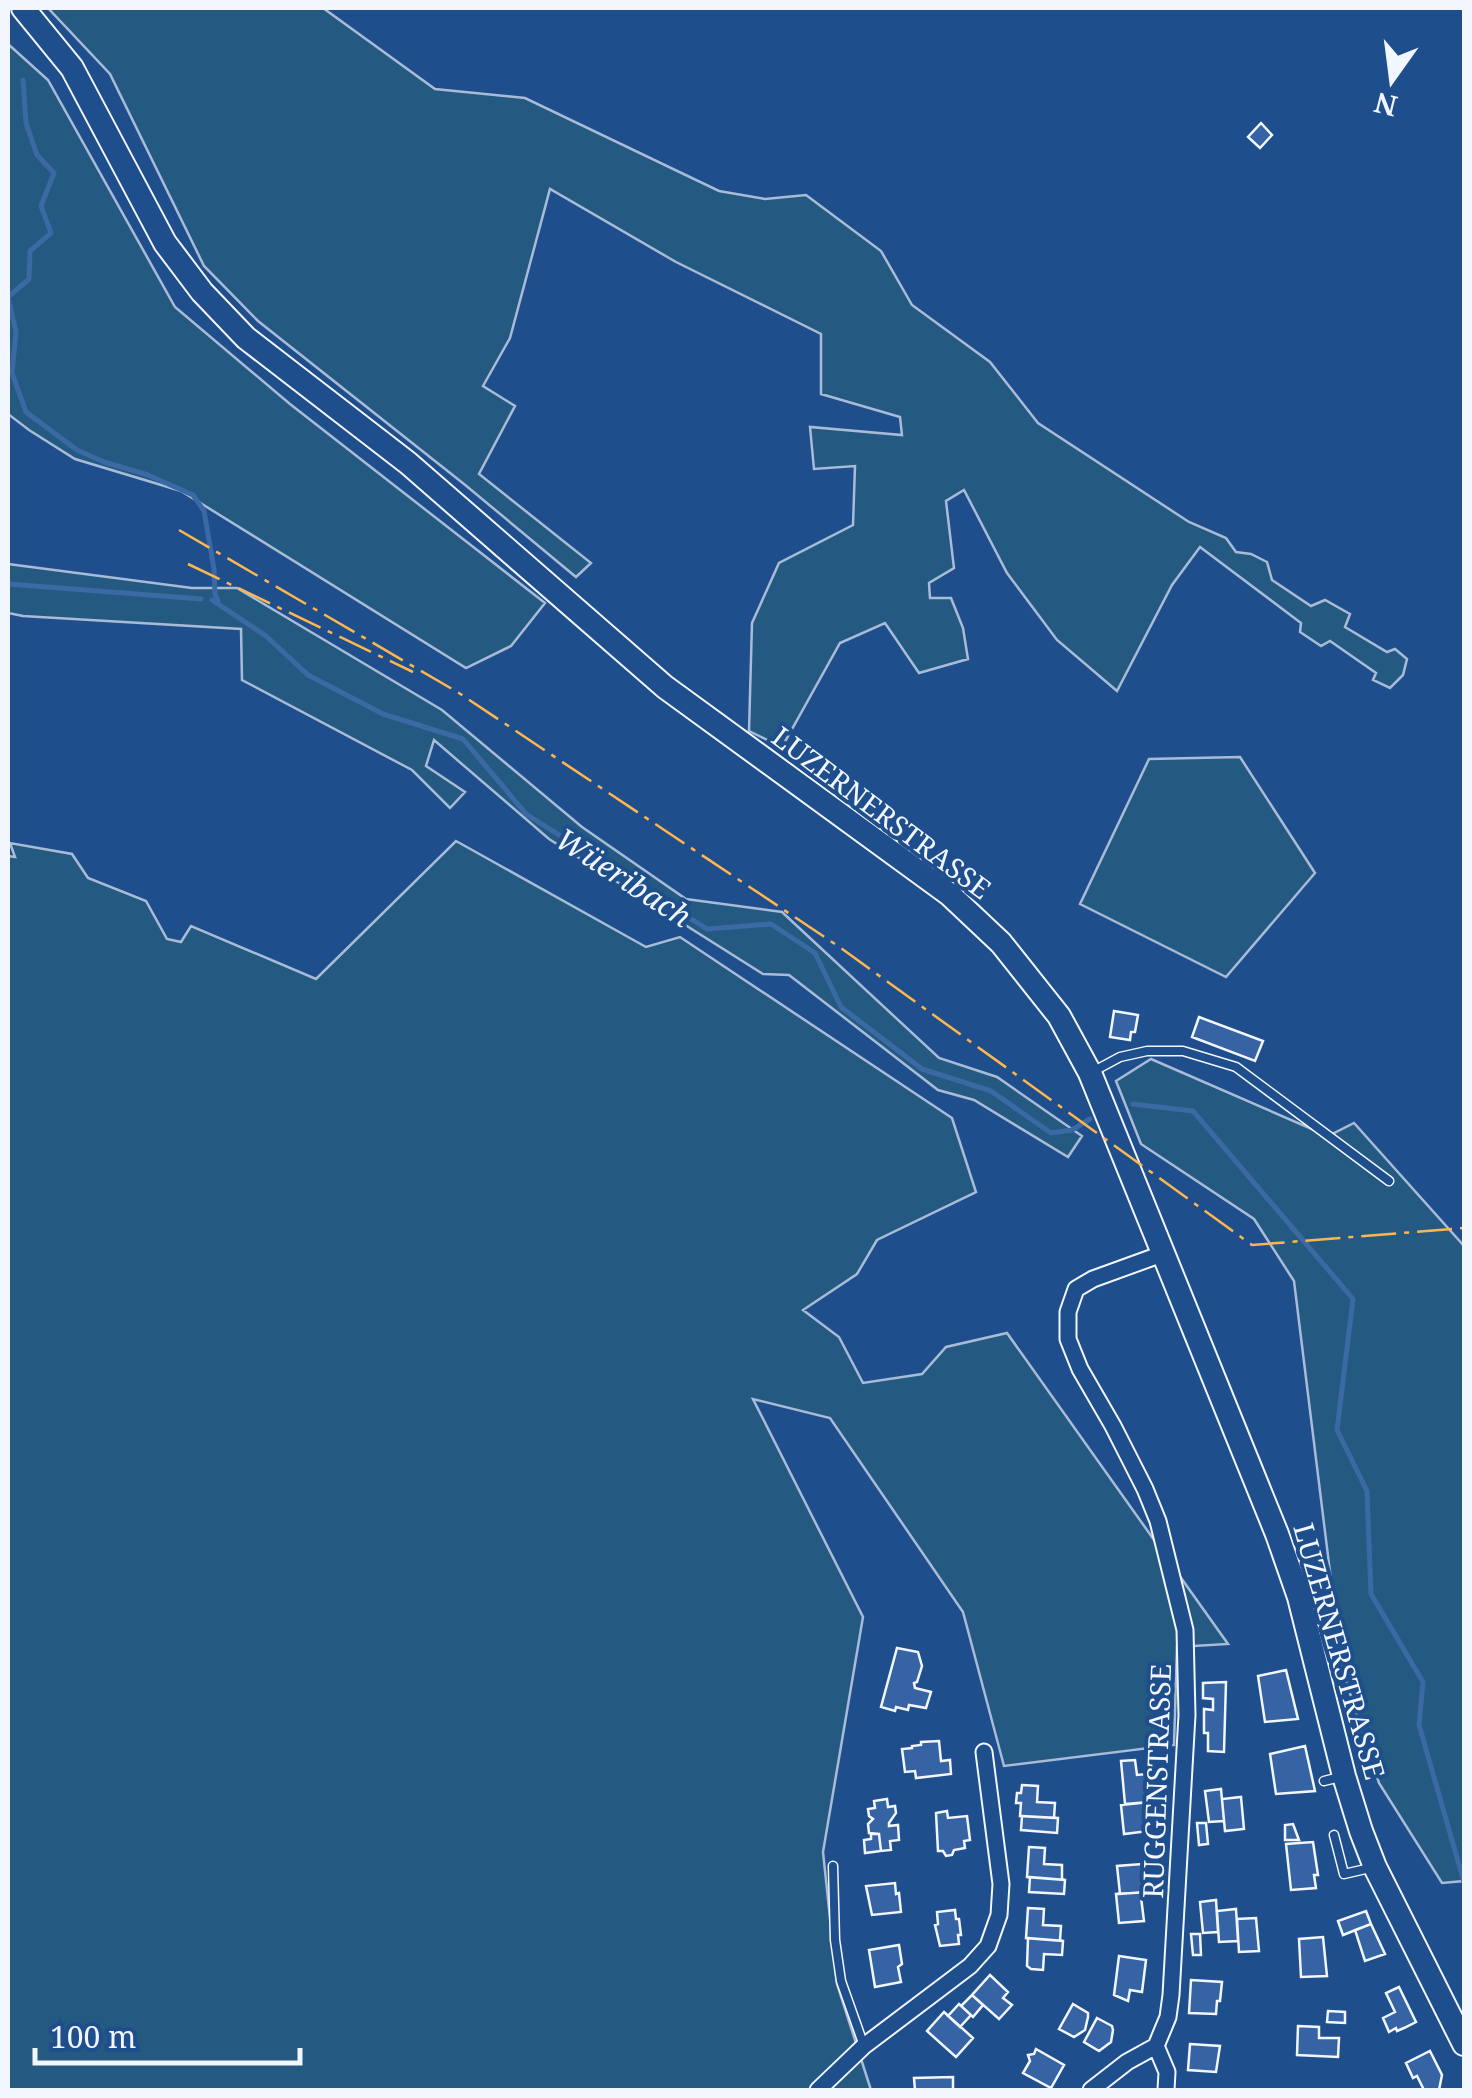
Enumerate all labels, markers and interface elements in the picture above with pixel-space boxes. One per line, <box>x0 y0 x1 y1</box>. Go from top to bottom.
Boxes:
north arrow <box>1342 30 1442 130</box>
text: N <box>1370 84 1401 126</box>
street label: LUZERNERSTRASSE <box>765 717 999 907</box>
water label: Wüeribach <box>548 818 700 936</box>
street label: LUZERNERSTRASSE <box>1285 1518 1395 1784</box>
street label: RUGGENSTRASSE <box>1133 1663 1179 1899</box>
scale bar <box>35 2003 300 2065</box>
text: 100 m <box>50 2016 136 2057</box>

